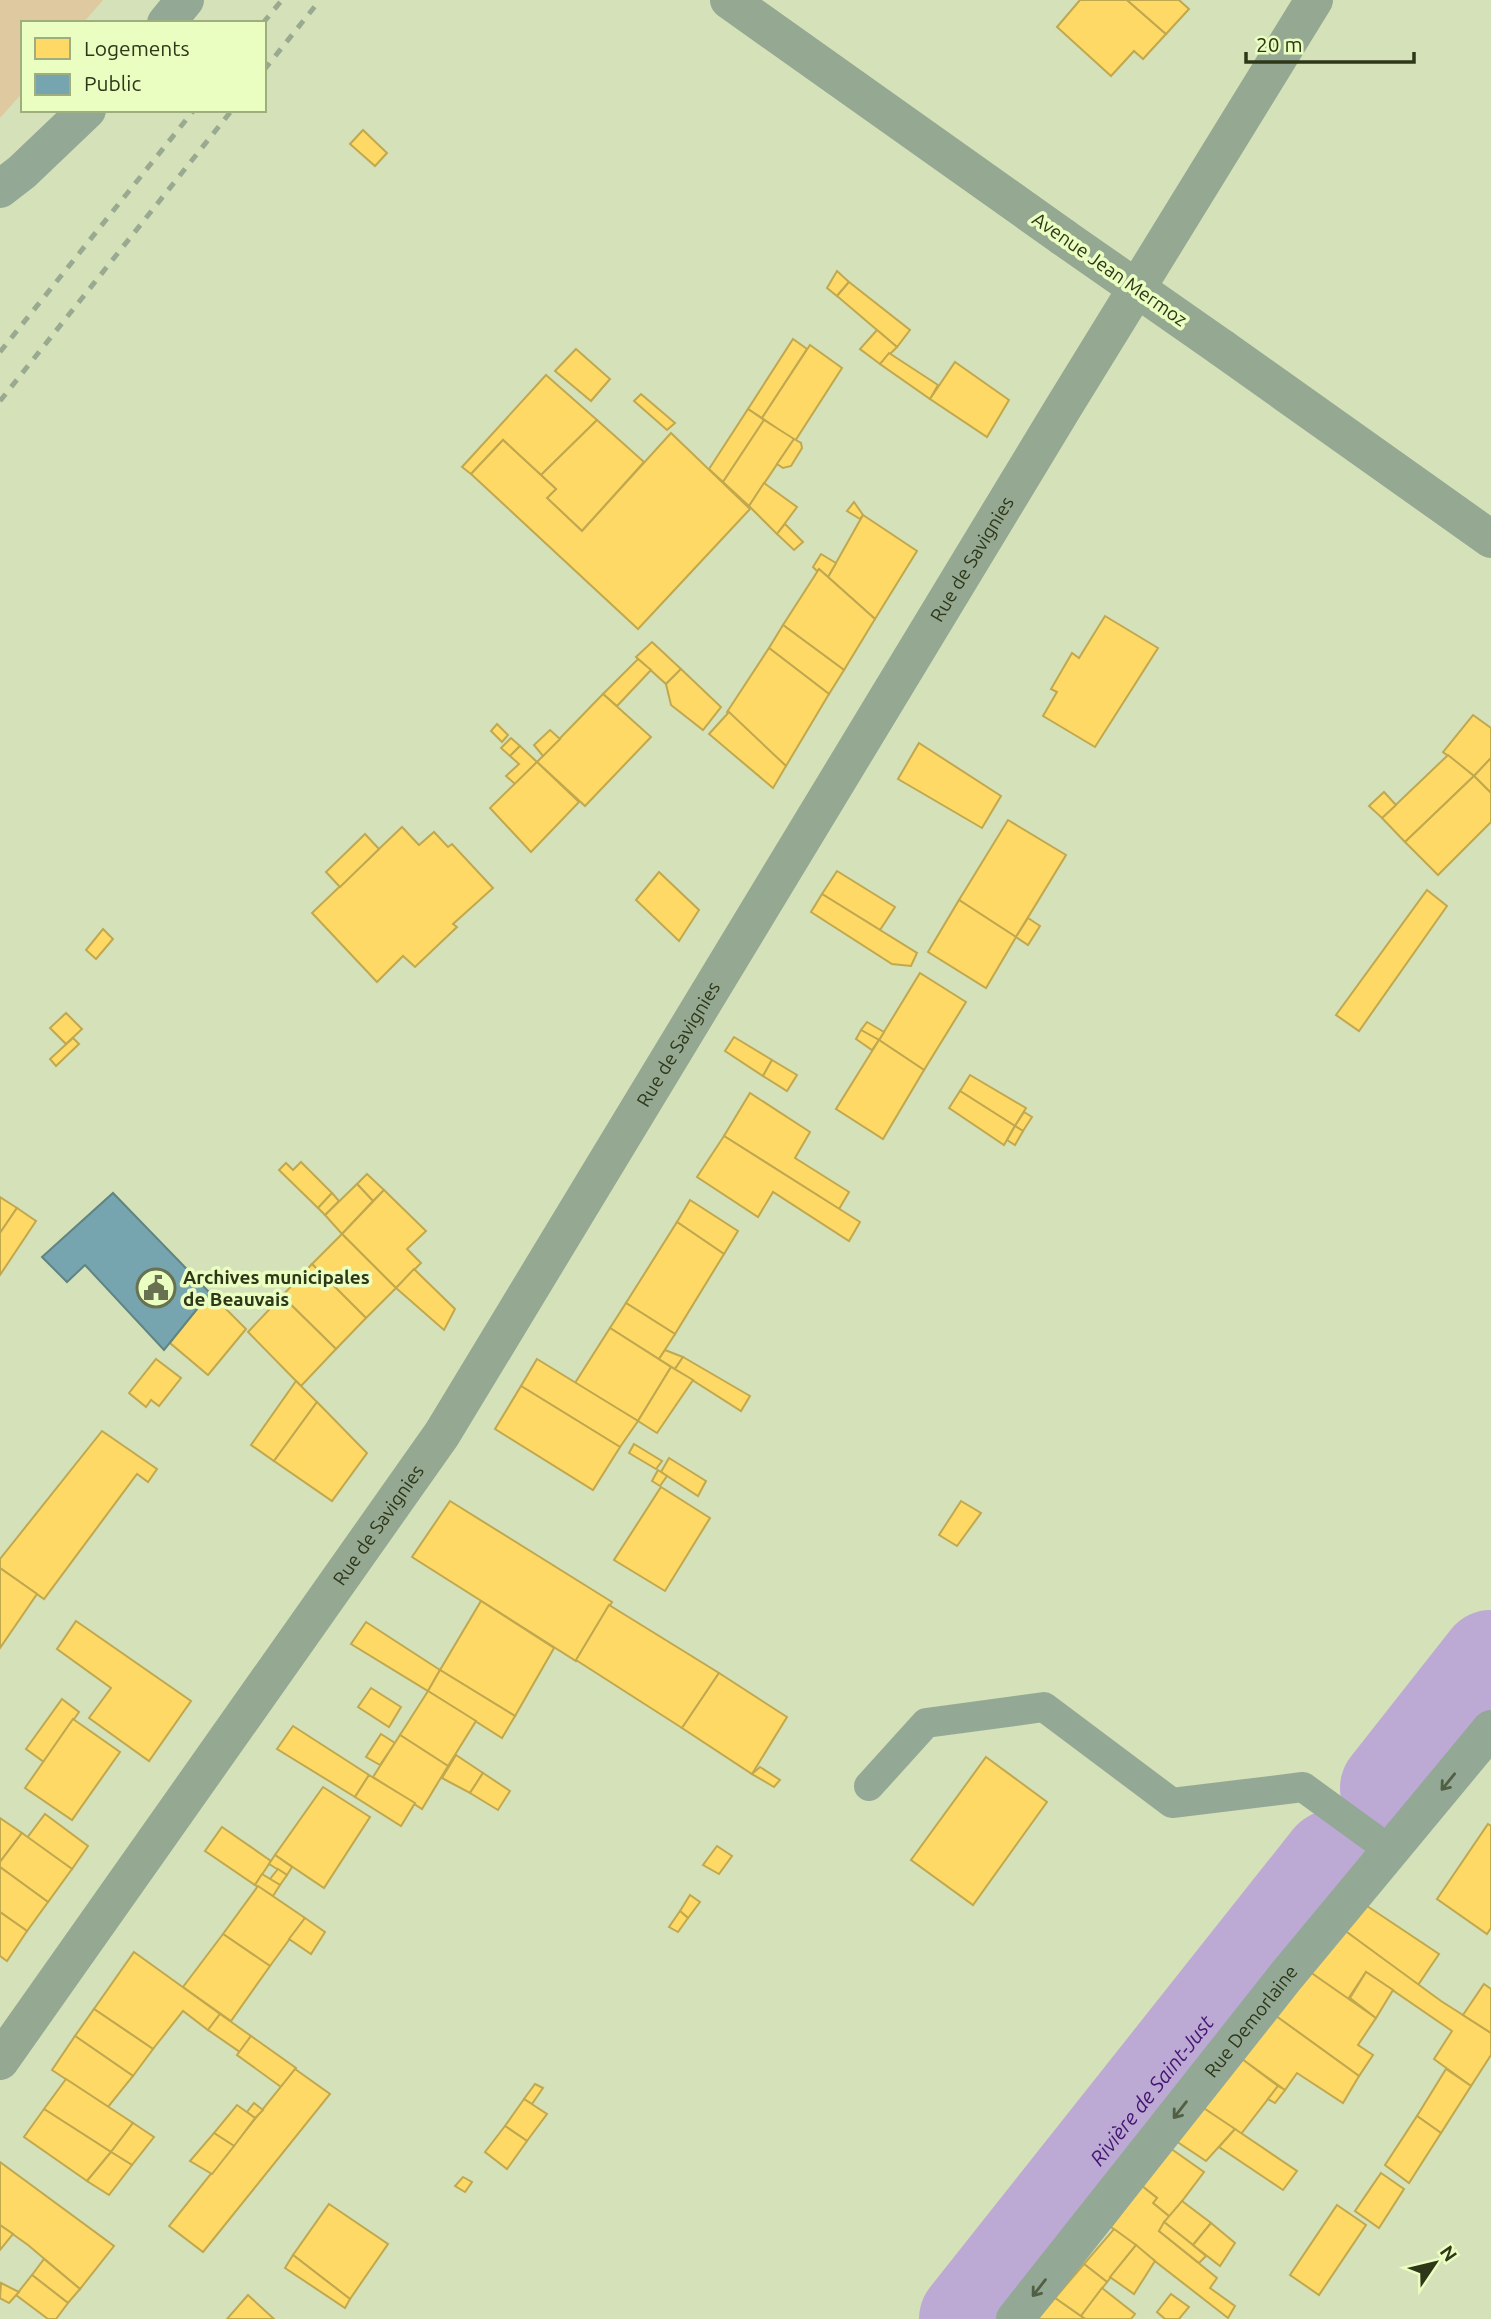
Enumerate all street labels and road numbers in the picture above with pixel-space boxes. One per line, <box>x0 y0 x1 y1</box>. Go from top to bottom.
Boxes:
street label: Avenue Jean Mermoz <box>1029 207 1192 331</box>
street label: Rue de Savignies <box>925 492 1018 626</box>
street label: Rue de Savignies <box>632 977 724 1111</box>
street label: Rue de Savignies <box>328 1460 428 1589</box>
street label: Rue Demorlaine <box>1200 1960 1302 2081</box>

